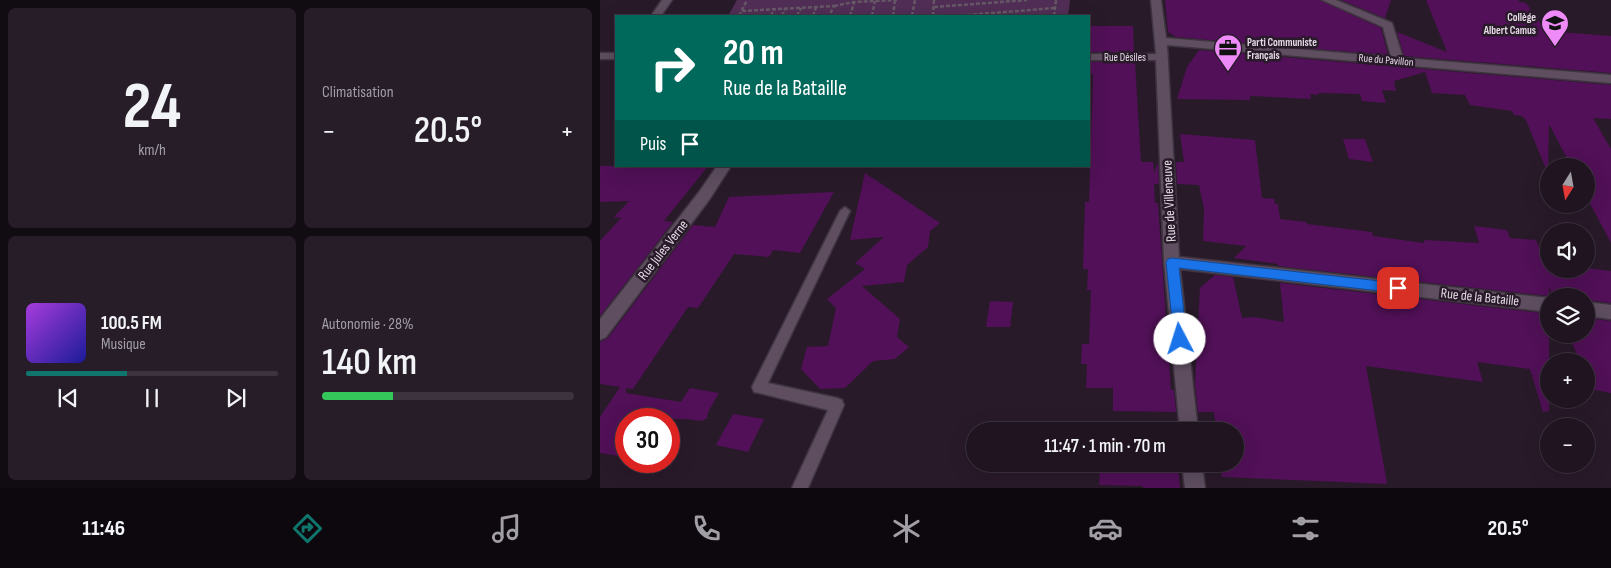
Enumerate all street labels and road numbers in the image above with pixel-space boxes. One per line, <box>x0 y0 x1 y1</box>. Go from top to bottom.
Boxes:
street label: Rue Désiles <box>1104 51 1146 64</box>
street label: Rue du Pavillon <box>1358 51 1414 69</box>
street label: Rue de Villeneuve <box>1158 160 1180 242</box>
street label: Rue Jules Verne <box>634 217 692 283</box>
street label: Rue de la Bataille <box>1440 284 1520 310</box>

